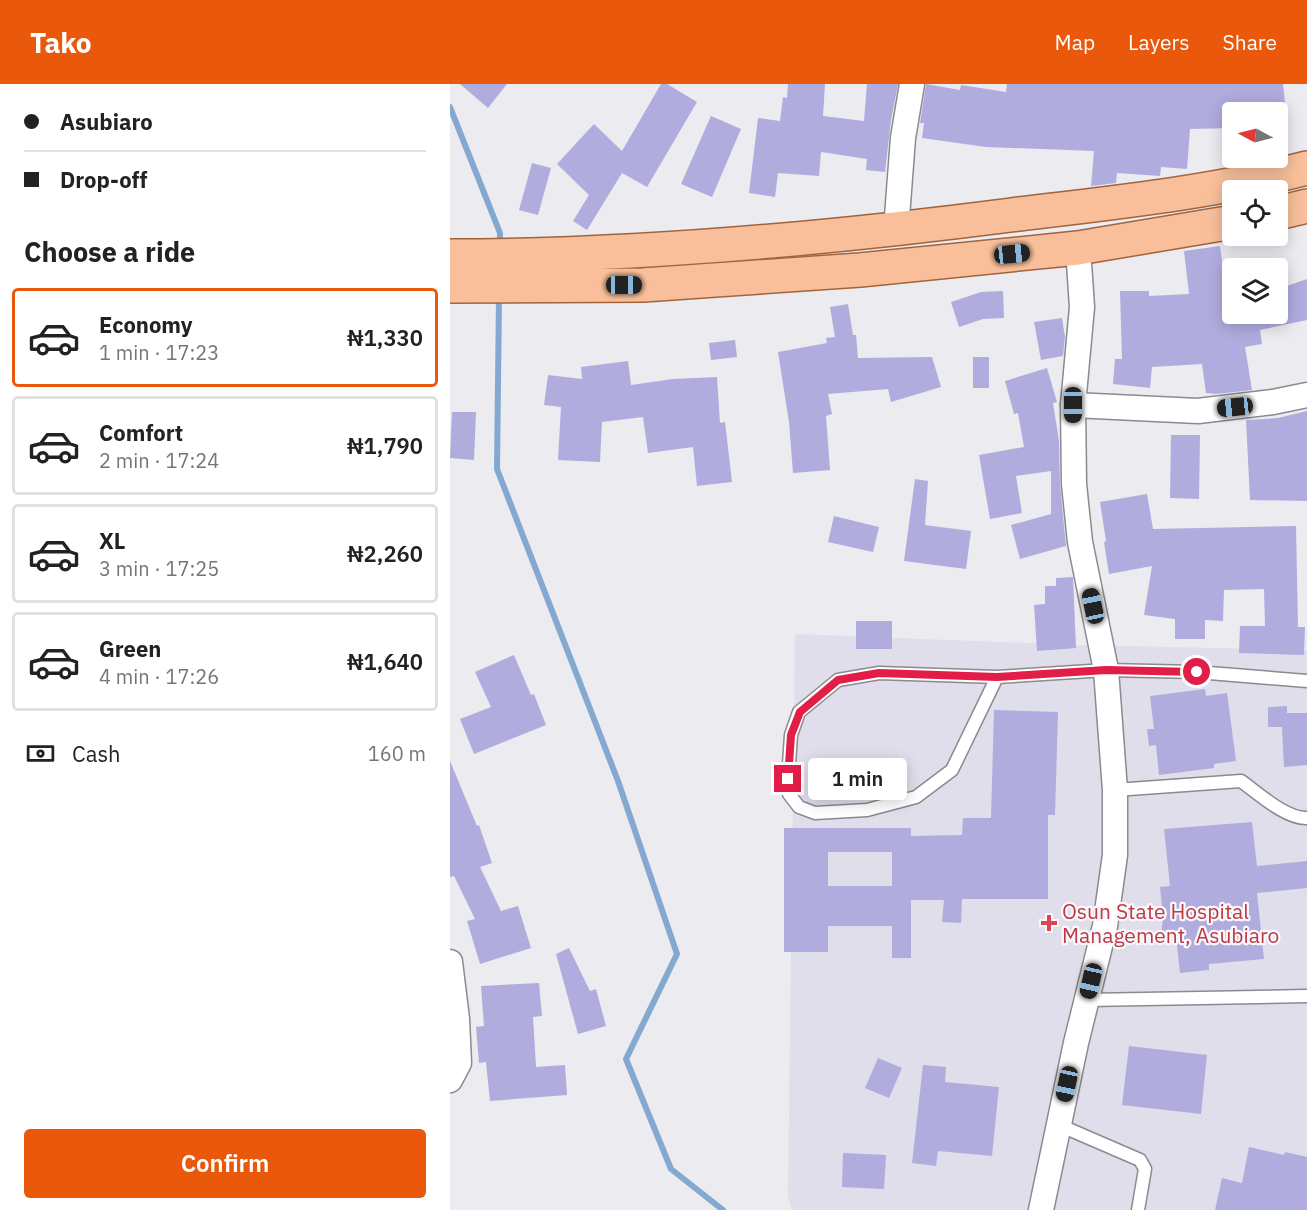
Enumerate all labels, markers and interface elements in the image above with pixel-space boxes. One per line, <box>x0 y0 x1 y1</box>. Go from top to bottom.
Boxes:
text: Tako <box>30 24 92 61</box>
text: Map <box>1055 28 1095 56</box>
text: Layers <box>1128 28 1190 56</box>
text: Share <box>1223 28 1277 56</box>
north arrow <box>1222 102 1288 168</box>
map controls <box>1222 102 1288 324</box>
text: Asubiaro <box>60 107 153 136</box>
text: Drop-off <box>60 165 147 194</box>
button: locate <box>1222 180 1288 246</box>
text: Choose a ride <box>24 234 195 269</box>
car <box>993 243 1031 265</box>
button: layers <box>1222 258 1288 324</box>
car <box>606 276 642 294</box>
text: Economy <box>99 310 193 339</box>
icon: car <box>27 311 81 365</box>
text: ₦1,330 <box>347 323 423 352</box>
text: 1 min · 17:23 <box>99 339 219 366</box>
car <box>1064 387 1082 423</box>
car <box>1216 396 1254 418</box>
text: Comfort <box>99 418 183 447</box>
icon: car <box>27 419 81 473</box>
text: ₦1,790 <box>347 431 423 460</box>
text: 2 min · 17:24 <box>99 447 219 474</box>
text: XL <box>99 526 125 555</box>
icon: car <box>27 527 81 581</box>
text: ₦2,260 <box>347 539 423 568</box>
text: 3 min · 17:25 <box>99 555 219 582</box>
car <box>1080 587 1106 625</box>
text: Green <box>99 634 161 663</box>
icon: car <box>27 635 81 689</box>
text: ₦1,640 <box>347 647 423 676</box>
route start <box>1183 658 1210 685</box>
text: 4 min · 17:26 <box>99 663 219 690</box>
icon: cash <box>24 737 57 770</box>
text: Cash <box>72 739 121 768</box>
text: 160 m <box>368 740 426 767</box>
callout: 1 min <box>809 758 908 800</box>
route end <box>774 765 801 792</box>
text: 1 min <box>832 765 883 792</box>
place label: Osun State Hospital Management, Asubiaro <box>1062 897 1279 949</box>
marker: Osun State Hospital Management, Asubiaro <box>1040 914 1058 932</box>
car <box>1078 961 1104 1001</box>
car <box>1054 1065 1080 1103</box>
button: Confirm <box>24 1129 426 1198</box>

